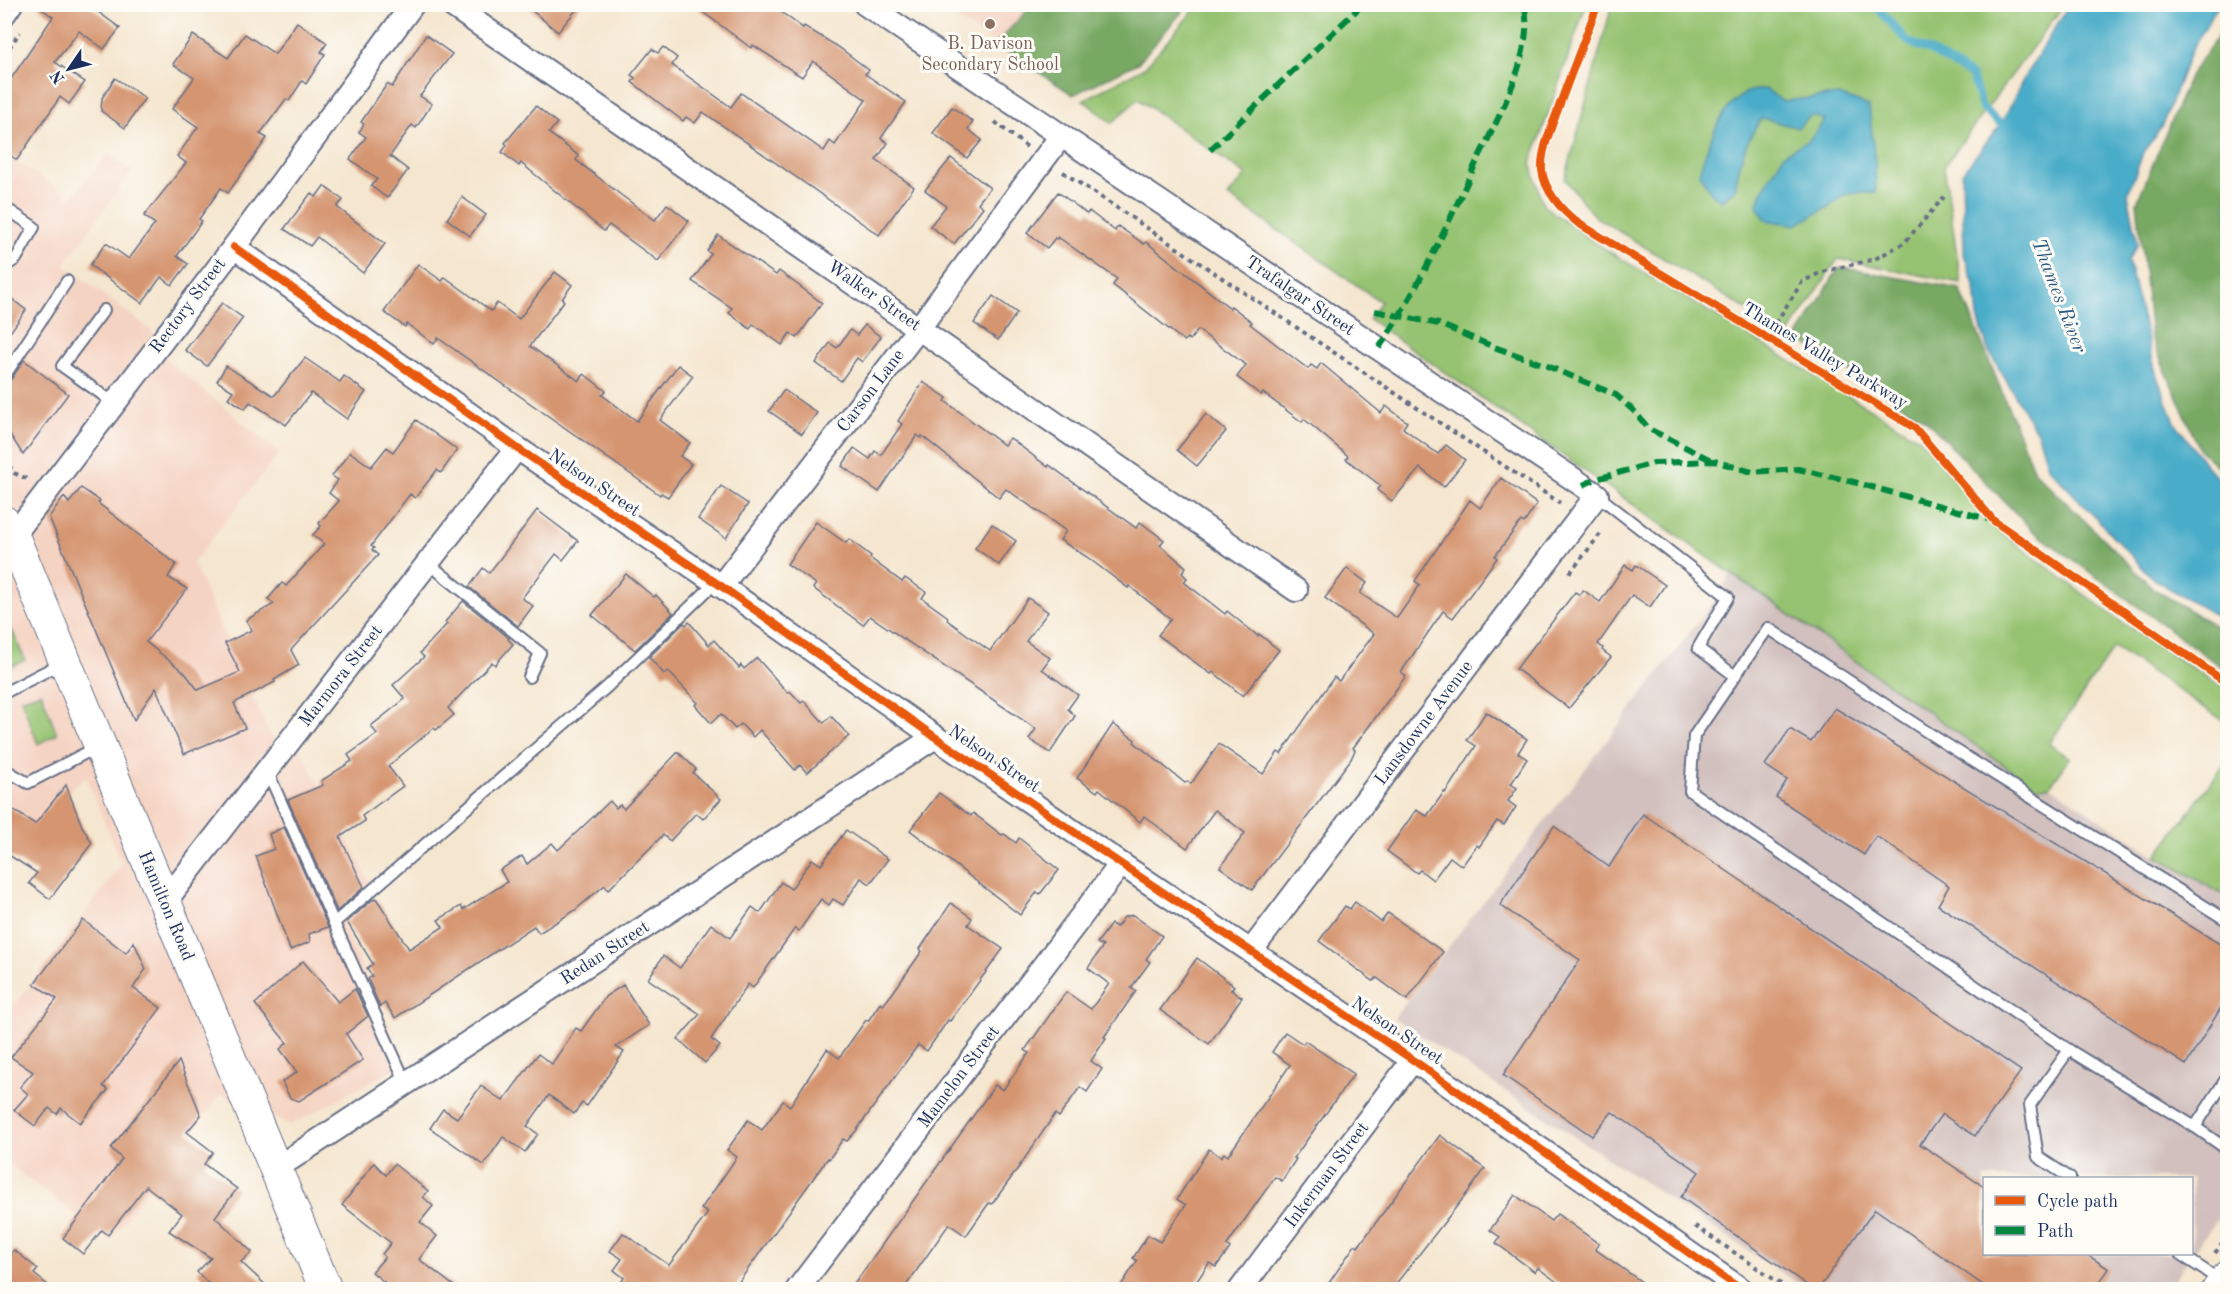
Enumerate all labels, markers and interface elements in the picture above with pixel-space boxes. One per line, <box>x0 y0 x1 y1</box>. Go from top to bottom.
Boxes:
marker: B. Davison Secondary School <box>983 17 997 31</box>
place label: B. Davison Secondary School <box>921 35 1059 74</box>
north arrow <box>39 39 99 99</box>
text: N <box>48 66 68 86</box>
water label: Thames River <box>2027 236 2089 356</box>
street label: Trafalgar Street <box>1242 253 1358 339</box>
street label: Rectory Street <box>147 255 229 357</box>
street label: Walker Street <box>824 257 924 335</box>
street label: Thames Valley Parkway <box>1739 299 1911 413</box>
street label: Carson Lane <box>834 346 908 436</box>
street label: Nelson Street <box>545 446 643 520</box>
street label: Marmora Street <box>296 622 386 730</box>
street label: Lansdowne Avenue <box>1371 657 1477 789</box>
street label: Nelson Street <box>945 722 1043 796</box>
street label: Hamilton Road <box>135 849 197 963</box>
street label: Redan Street <box>557 918 653 988</box>
street label: Nelson Street <box>1348 994 1446 1068</box>
street label: Mamelon Street <box>915 1023 1003 1131</box>
street label: Inkerman Street <box>1281 1119 1373 1231</box>
legend <box>1983 1177 2193 1255</box>
text: Cycle path <box>2037 1193 2118 1211</box>
text: Path <box>2037 1223 2074 1241</box>

